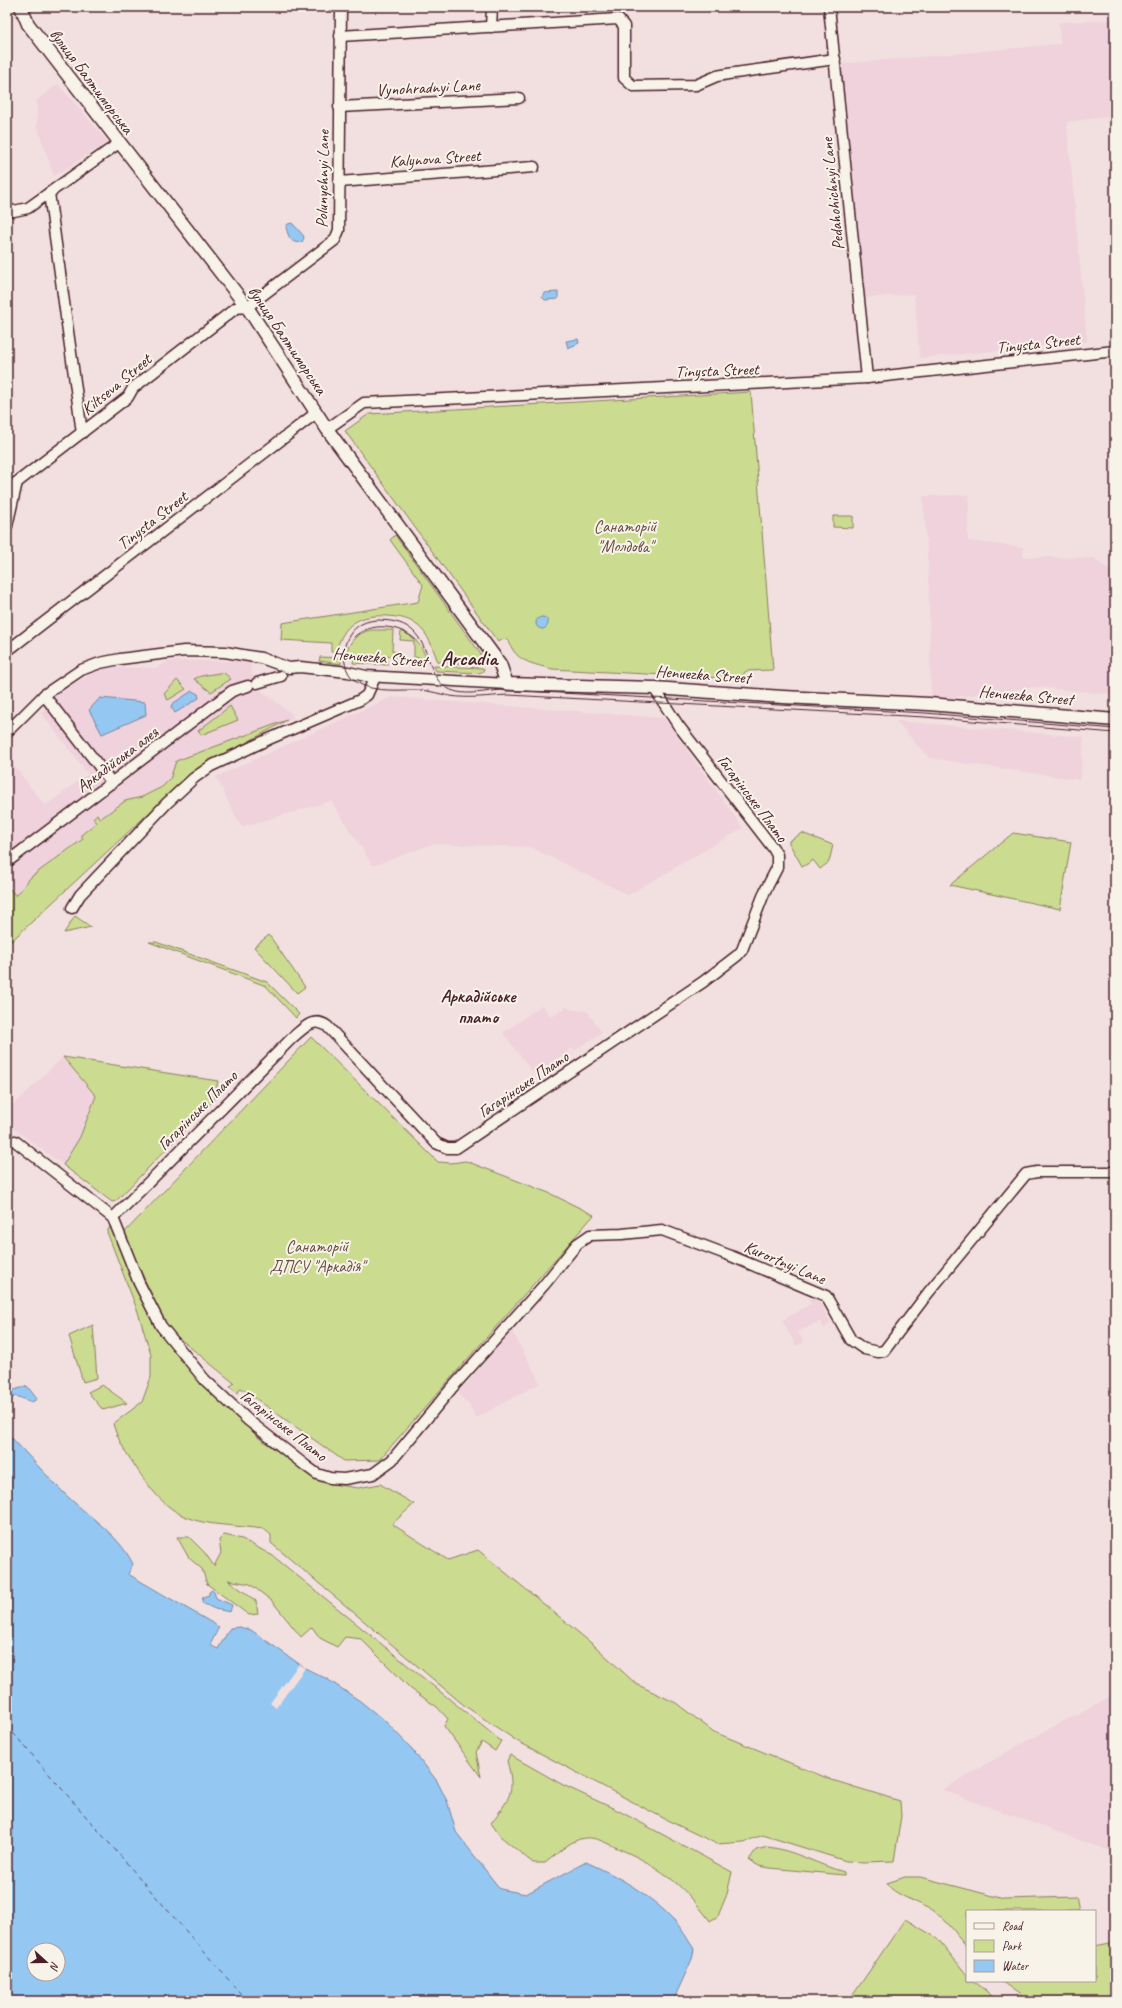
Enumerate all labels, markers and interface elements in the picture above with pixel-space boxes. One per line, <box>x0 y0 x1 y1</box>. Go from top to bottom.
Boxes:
street label: вулиця Балтиморська <box>45 24 139 140</box>
street label: Vynohradnyi Lane <box>376 74 482 101</box>
street label: Polunychnyi Lane <box>311 129 334 228</box>
street label: Pedahohichnyi Lane <box>816 135 849 251</box>
street label: Kalynova Street <box>389 145 483 172</box>
street label: вулиця Балтиморська <box>243 282 333 400</box>
street label: Tinysta Street <box>995 328 1083 358</box>
street label: Kiltseva Street <box>77 347 157 420</box>
street label: Tinysta Street <box>675 358 761 382</box>
street label: Tinysta Street <box>113 485 194 554</box>
park label: Санаторій "Молдова" <box>594 516 657 557</box>
street label: Henuezka Street <box>332 643 430 672</box>
district label: Arcadia <box>441 645 499 671</box>
street label: Henuezka Street <box>655 661 753 688</box>
street label: Henuezka Street <box>978 681 1076 710</box>
street label: Аркадійська алея <box>72 721 163 797</box>
street label: Гагарінське Плато <box>713 750 793 847</box>
district label: Аркадійське плато <box>441 985 517 1028</box>
street label: Гагарінське Плато <box>474 1046 573 1122</box>
street label: Гагарінське Плато <box>153 1065 242 1155</box>
park label: Санаторій ДПСУ "Аркадія" <box>269 1236 369 1277</box>
street label: Kurortnyi Lane <box>741 1236 830 1290</box>
street label: Гагарінське Плато <box>236 1385 332 1466</box>
legend <box>966 1910 1096 1982</box>
text: Road <box>1002 1918 1024 1934</box>
text: Park <box>1002 1938 1023 1954</box>
north arrow <box>26 1942 66 1982</box>
text: Water <box>1002 1958 1030 1974</box>
text: N <box>47 1960 63 1973</box>

